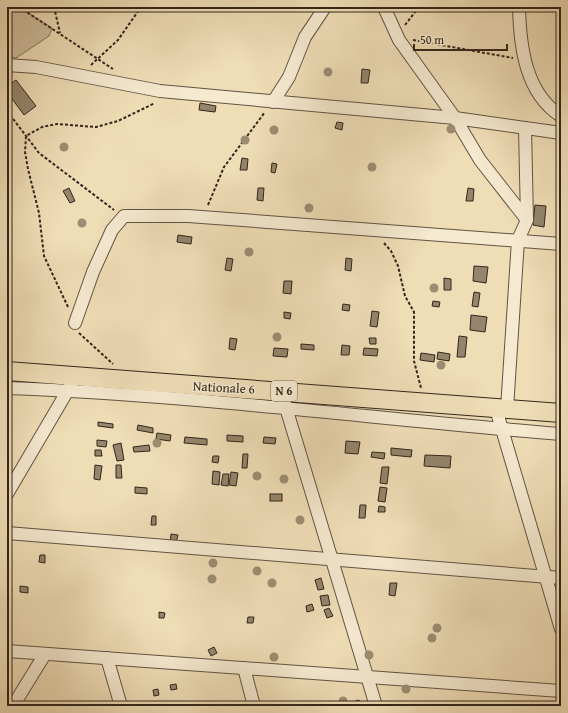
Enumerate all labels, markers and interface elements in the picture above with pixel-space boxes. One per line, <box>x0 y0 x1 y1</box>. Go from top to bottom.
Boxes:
scale bar <box>414 26 507 52</box>
text: 50 m <box>420 31 444 48</box>
street label: Nationale 6 <box>193 376 255 399</box>
road number: N 6 <box>271 381 297 401</box>

